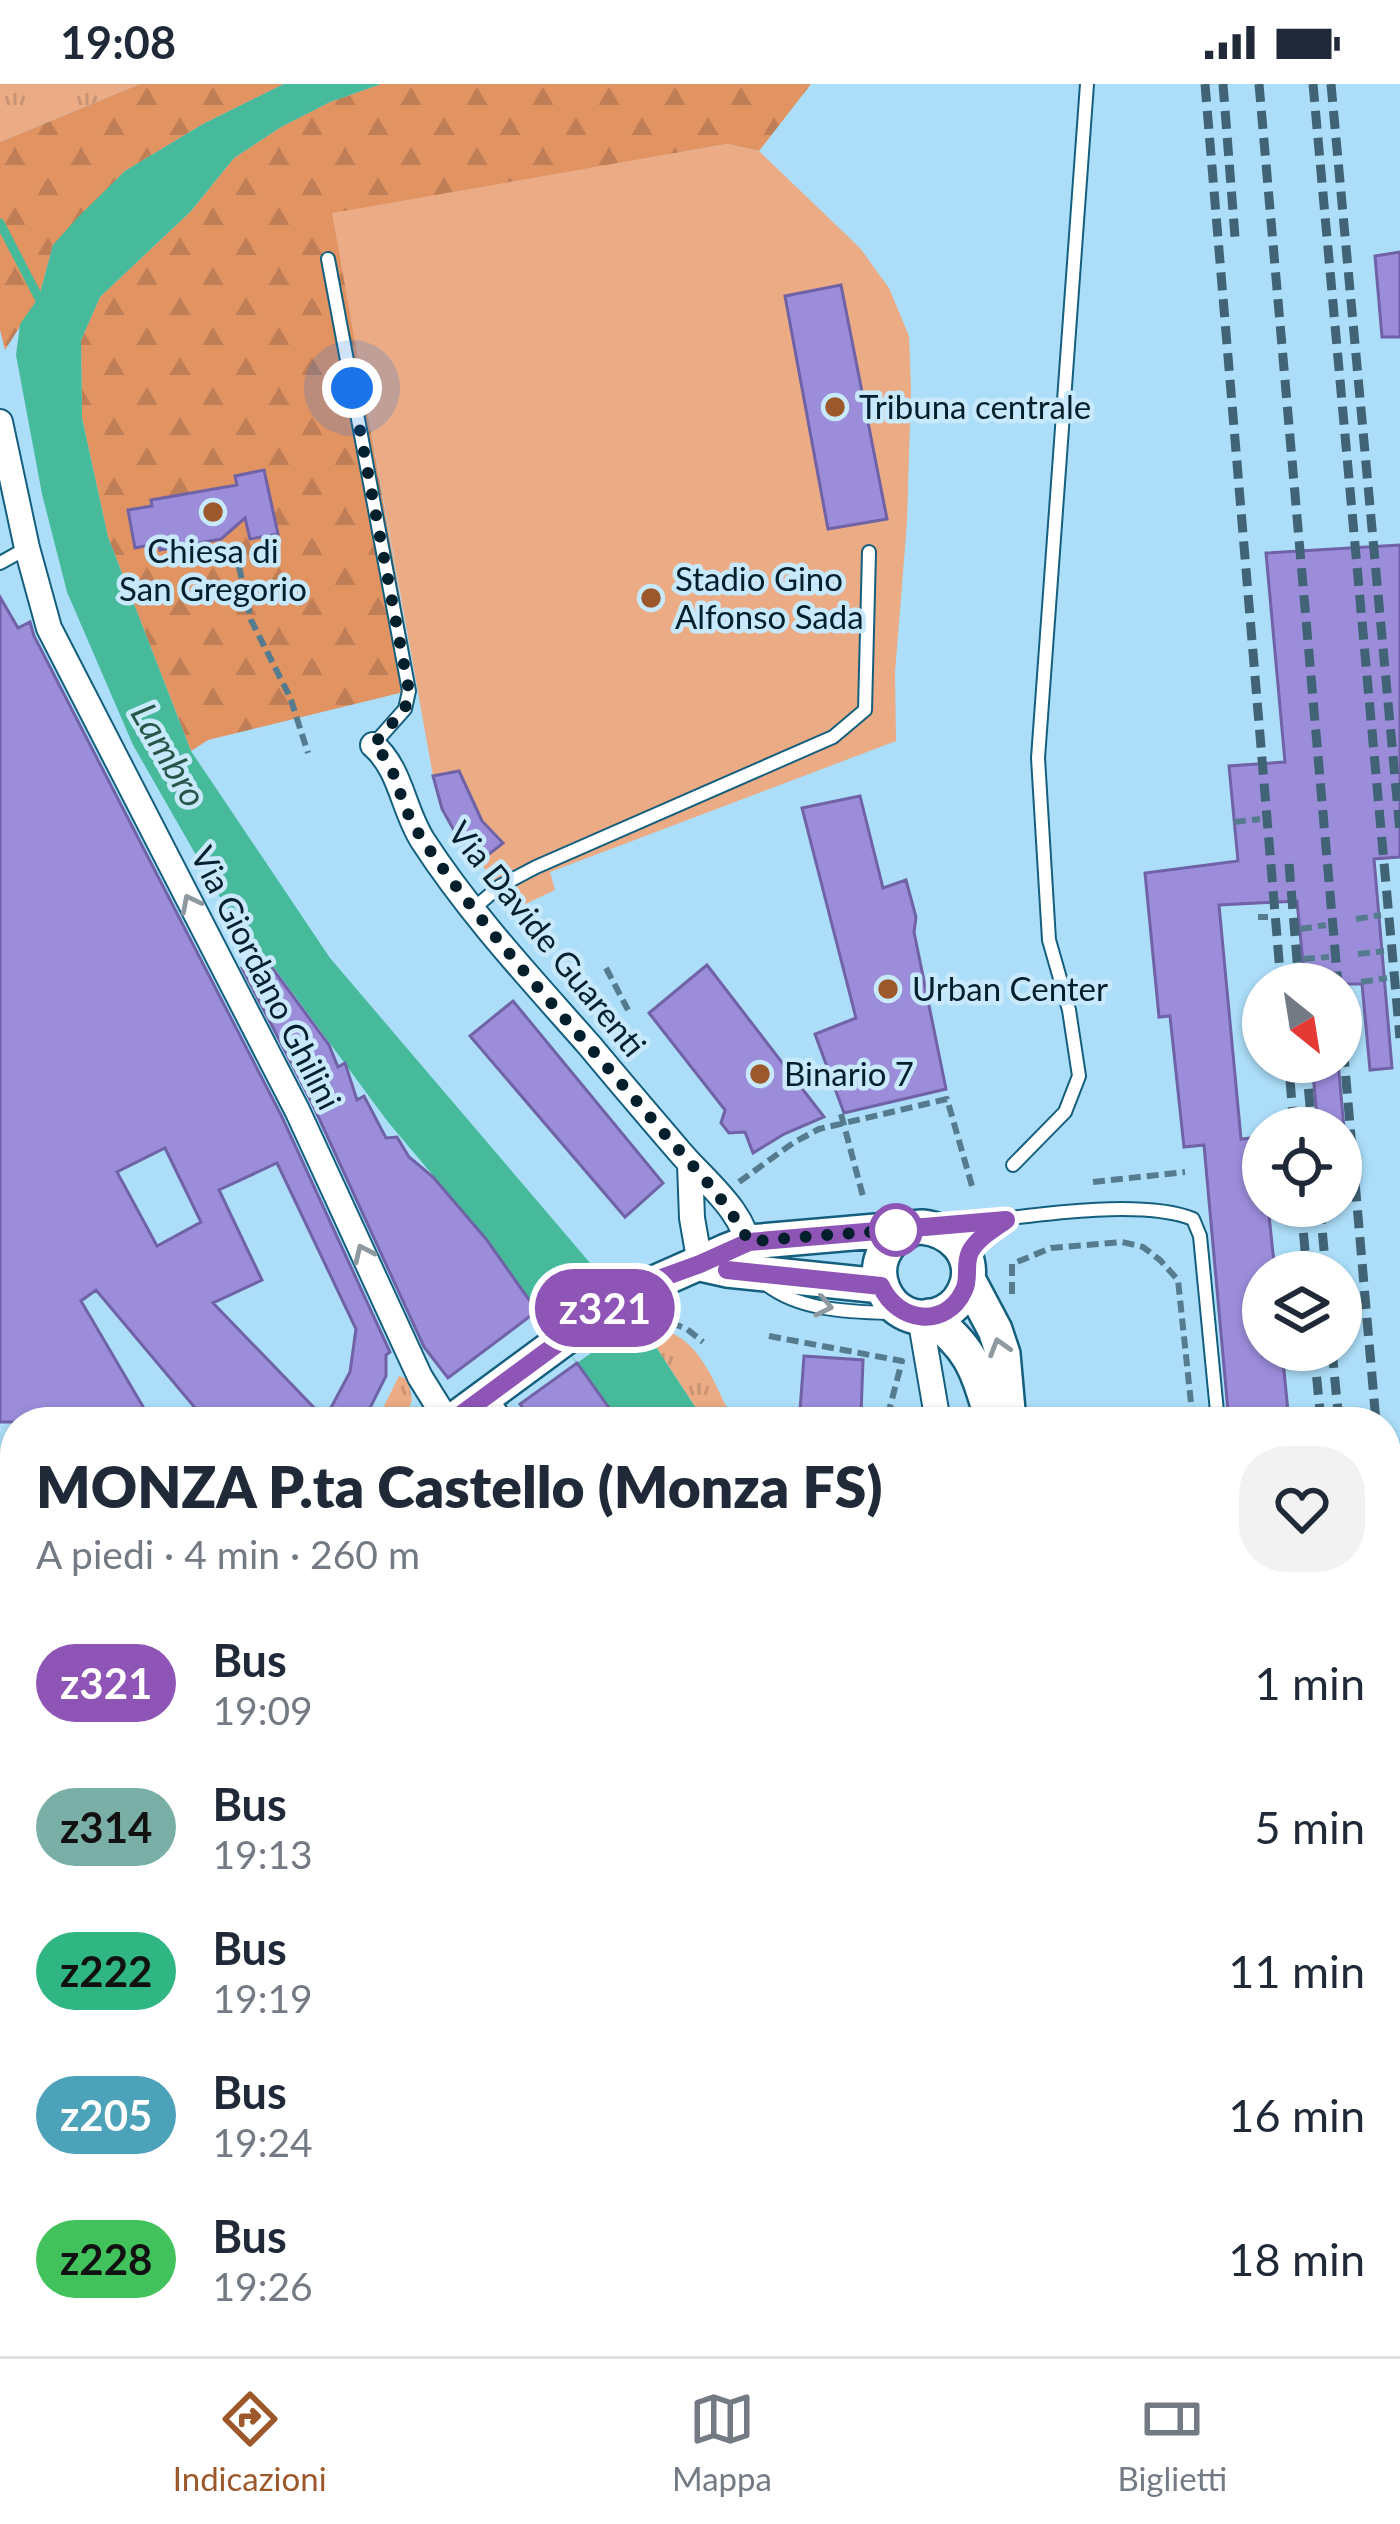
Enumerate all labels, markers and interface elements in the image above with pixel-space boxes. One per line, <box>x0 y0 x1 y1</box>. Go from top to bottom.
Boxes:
text: 19:08 <box>60 15 176 69</box>
your location <box>322 358 382 418</box>
place label: Tribuna centrale <box>859 386 1091 426</box>
marker: Tribuna centrale <box>822 394 848 420</box>
marker: Chiesa di San Gregorio <box>200 499 226 525</box>
place label: Chiesa di San Gregorio <box>119 530 307 608</box>
place label: Stadio Gino Alfonso Sada <box>675 558 864 636</box>
marker: Stadio Gino Alfonso Sada <box>638 585 664 611</box>
water label: Lambro <box>123 695 217 814</box>
street label: Via Davide Guarenti <box>441 813 655 1064</box>
street label: Via Giordano Ghilini <box>183 839 351 1116</box>
one-way arrow <box>182 893 205 915</box>
north arrow <box>1242 963 1362 1083</box>
map controls <box>1242 963 1362 1371</box>
place label: Urban Center <box>912 968 1108 1008</box>
marker: Urban Center <box>875 976 901 1002</box>
place label: Binario 7 <box>784 1053 914 1093</box>
marker: Binario 7 <box>747 1061 773 1087</box>
button: locate <box>1242 1107 1362 1227</box>
unlabelled marker <box>871 1205 921 1255</box>
one-way arrow <box>354 1243 377 1265</box>
button: layers <box>1242 1251 1362 1371</box>
line badge: z321 <box>521 1269 689 1347</box>
text: z321 <box>559 1283 651 1333</box>
one-way arrow <box>813 1293 833 1318</box>
one-way arrow <box>988 1337 1013 1358</box>
button: heart <box>1239 1446 1365 1572</box>
text: MONZA P.ta Castello (Monza FS) <box>36 1452 882 1520</box>
text: A piedi · 4 min · 260 m <box>36 1531 420 1577</box>
text: Bus <box>212 1633 287 1687</box>
text: 1 min <box>1254 1656 1365 1710</box>
text: z321 <box>60 1658 152 1708</box>
text: 19:09 <box>212 1687 313 1733</box>
text: Bus <box>212 1777 287 1831</box>
text: 5 min <box>1254 1800 1365 1854</box>
text: z314 <box>60 1802 152 1852</box>
text: 19:13 <box>212 1831 313 1877</box>
text: Bus <box>212 1921 287 1975</box>
text: 11 min <box>1228 1944 1365 1998</box>
text: z222 <box>60 1946 152 1996</box>
text: 19:19 <box>212 1975 313 2021</box>
text: Bus <box>212 2065 287 2119</box>
text: 16 min <box>1228 2088 1365 2142</box>
text: z205 <box>60 2090 152 2140</box>
text: 19:24 <box>212 2119 313 2165</box>
text: Bus <box>212 2209 287 2263</box>
text: 18 min <box>1228 2232 1365 2286</box>
text: z228 <box>60 2234 152 2284</box>
text: 19:26 <box>212 2263 313 2309</box>
tab: Indicazioni <box>173 2386 327 2498</box>
tab: Mappa <box>672 2386 772 2498</box>
tab: Biglietti <box>1117 2386 1227 2498</box>

